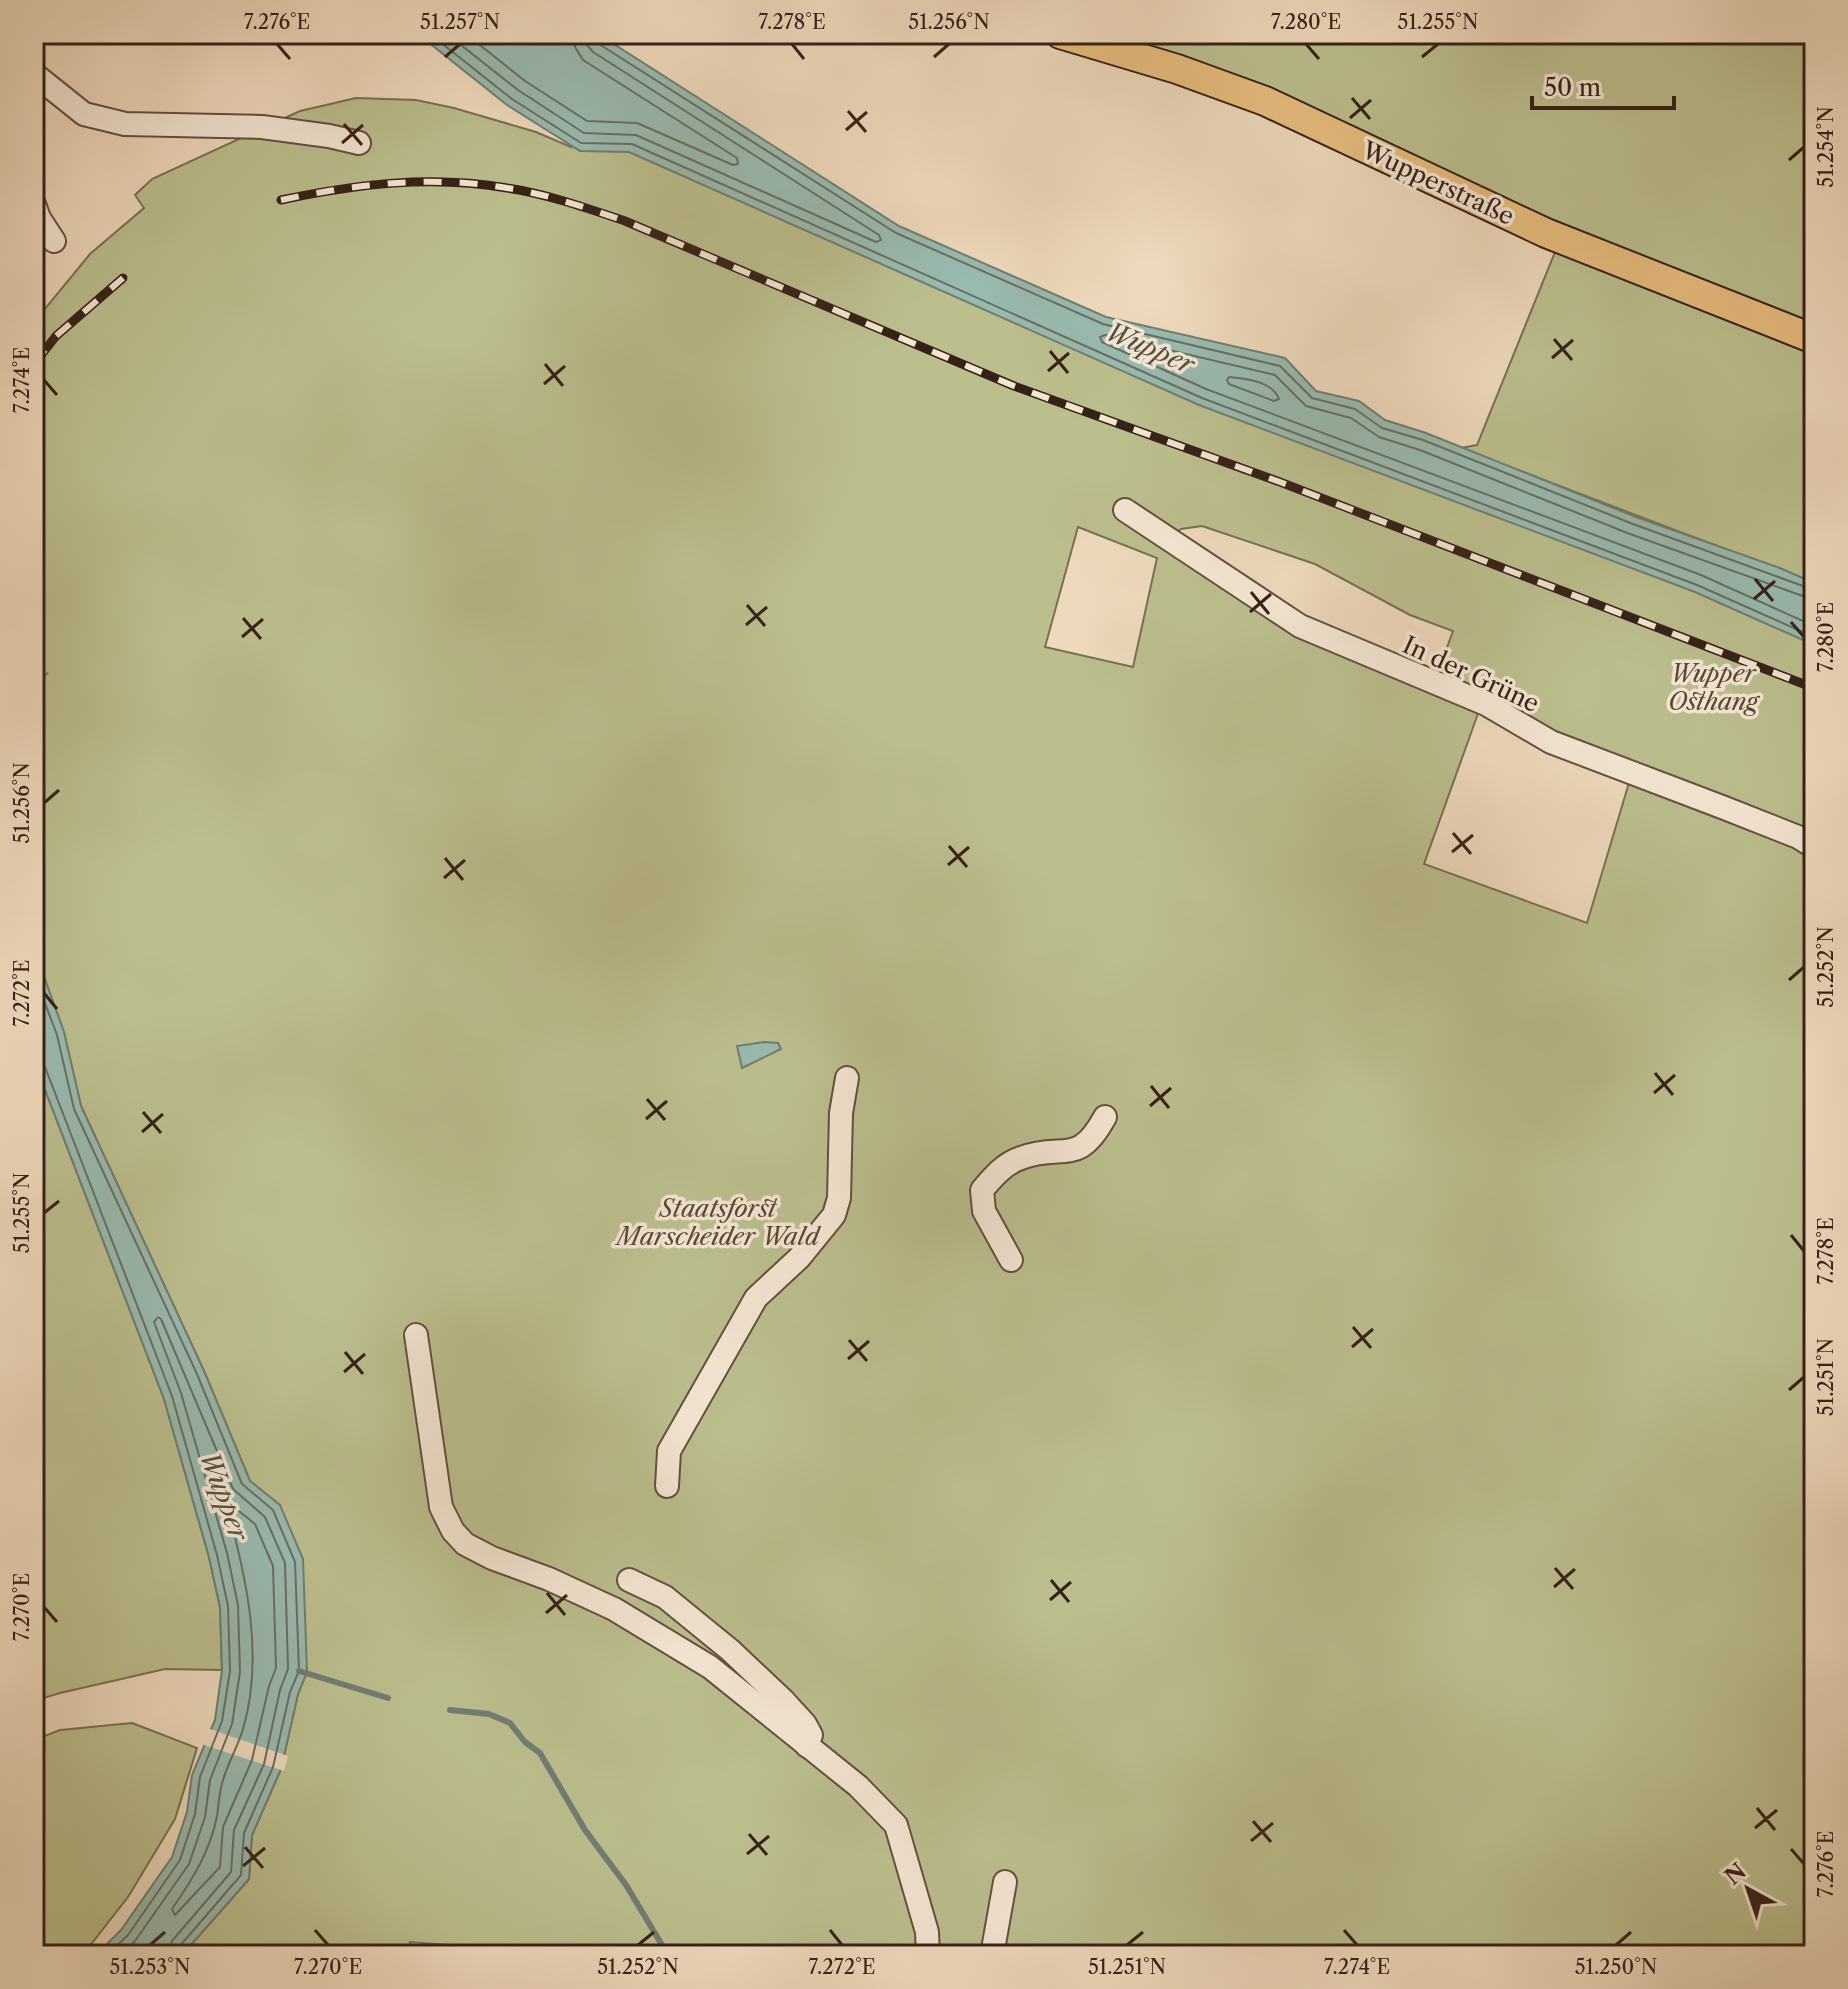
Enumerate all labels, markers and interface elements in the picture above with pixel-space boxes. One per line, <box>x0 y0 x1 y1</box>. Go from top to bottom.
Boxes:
text: 7.276°E <box>244 10 310 34</box>
text: 51.257°N <box>420 10 500 34</box>
text: 7.278°E <box>758 10 826 34</box>
text: 51.256°N <box>908 10 990 34</box>
text: 7.280°E <box>1271 10 1341 34</box>
text: 51.255°N <box>1398 10 1478 34</box>
scale bar <box>1532 60 1674 110</box>
text: 50 m <box>1544 73 1601 102</box>
text: 51.254°N <box>1814 106 1838 188</box>
street label: Wupperstraße <box>1356 135 1519 231</box>
water label: Wupper <box>1101 315 1201 382</box>
text: 7.274°E <box>10 347 34 413</box>
text: 7.280°E <box>1814 602 1838 672</box>
street label: In der Grüne <box>1398 630 1544 718</box>
park label: Wupper Osthang <box>1668 659 1761 716</box>
text: 51.256°N <box>10 762 34 844</box>
text: 51.252°N <box>1814 926 1838 1008</box>
text: 7.272°E <box>10 959 34 1027</box>
text: 51.255°N <box>10 1173 34 1253</box>
park label: Staatsforst Marscheider Wald <box>614 1194 822 1251</box>
text: 7.278°E <box>1814 1217 1838 1285</box>
text: 51.251°N <box>1814 1338 1838 1416</box>
water label: Wupper <box>193 1447 256 1547</box>
text: 7.270°E <box>10 1573 34 1641</box>
text: 7.276°E <box>1814 1831 1838 1897</box>
north arrow <box>1708 1849 1788 1929</box>
text: N <box>1719 1858 1751 1891</box>
text: 51.253°N <box>109 1955 191 1979</box>
text: 7.270°E <box>294 1955 362 1979</box>
text: 51.252°N <box>597 1955 679 1979</box>
text: 7.272°E <box>808 1955 876 1979</box>
text: 51.251°N <box>1088 1955 1166 1979</box>
text: 7.274°E <box>1324 1955 1390 1979</box>
text: 51.250°N <box>1575 1955 1657 1979</box>

